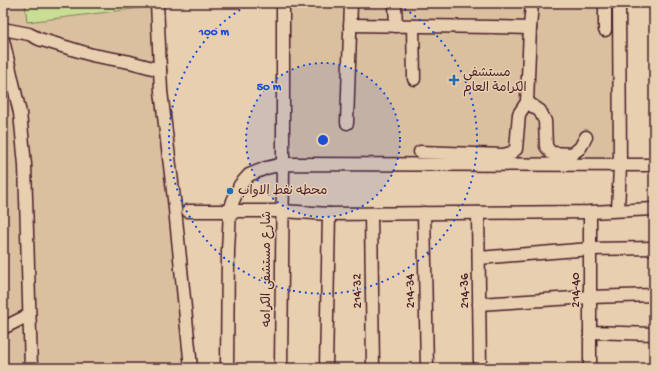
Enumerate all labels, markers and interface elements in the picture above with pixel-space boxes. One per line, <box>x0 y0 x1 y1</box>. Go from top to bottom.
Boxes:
text: 100 m <box>198 26 229 40</box>
place label: مستشفى الكرامة العام <box>463 66 527 97</box>
marker: مستشفى الكرامة العام <box>448 74 460 86</box>
text: 50 m <box>257 81 282 95</box>
centre of rings <box>316 133 330 147</box>
place label: محطه نفط الاواب <box>238 184 328 199</box>
marker: محطه نفط الاواب <box>225 186 235 196</box>
street label: شارع مستشفى الكرامه <box>260 211 275 327</box>
street label: 214-40 <box>569 272 584 308</box>
street label: 214-32 <box>350 273 366 309</box>
street label: 214-34 <box>403 273 419 309</box>
street label: 214-36 <box>458 273 473 309</box>

